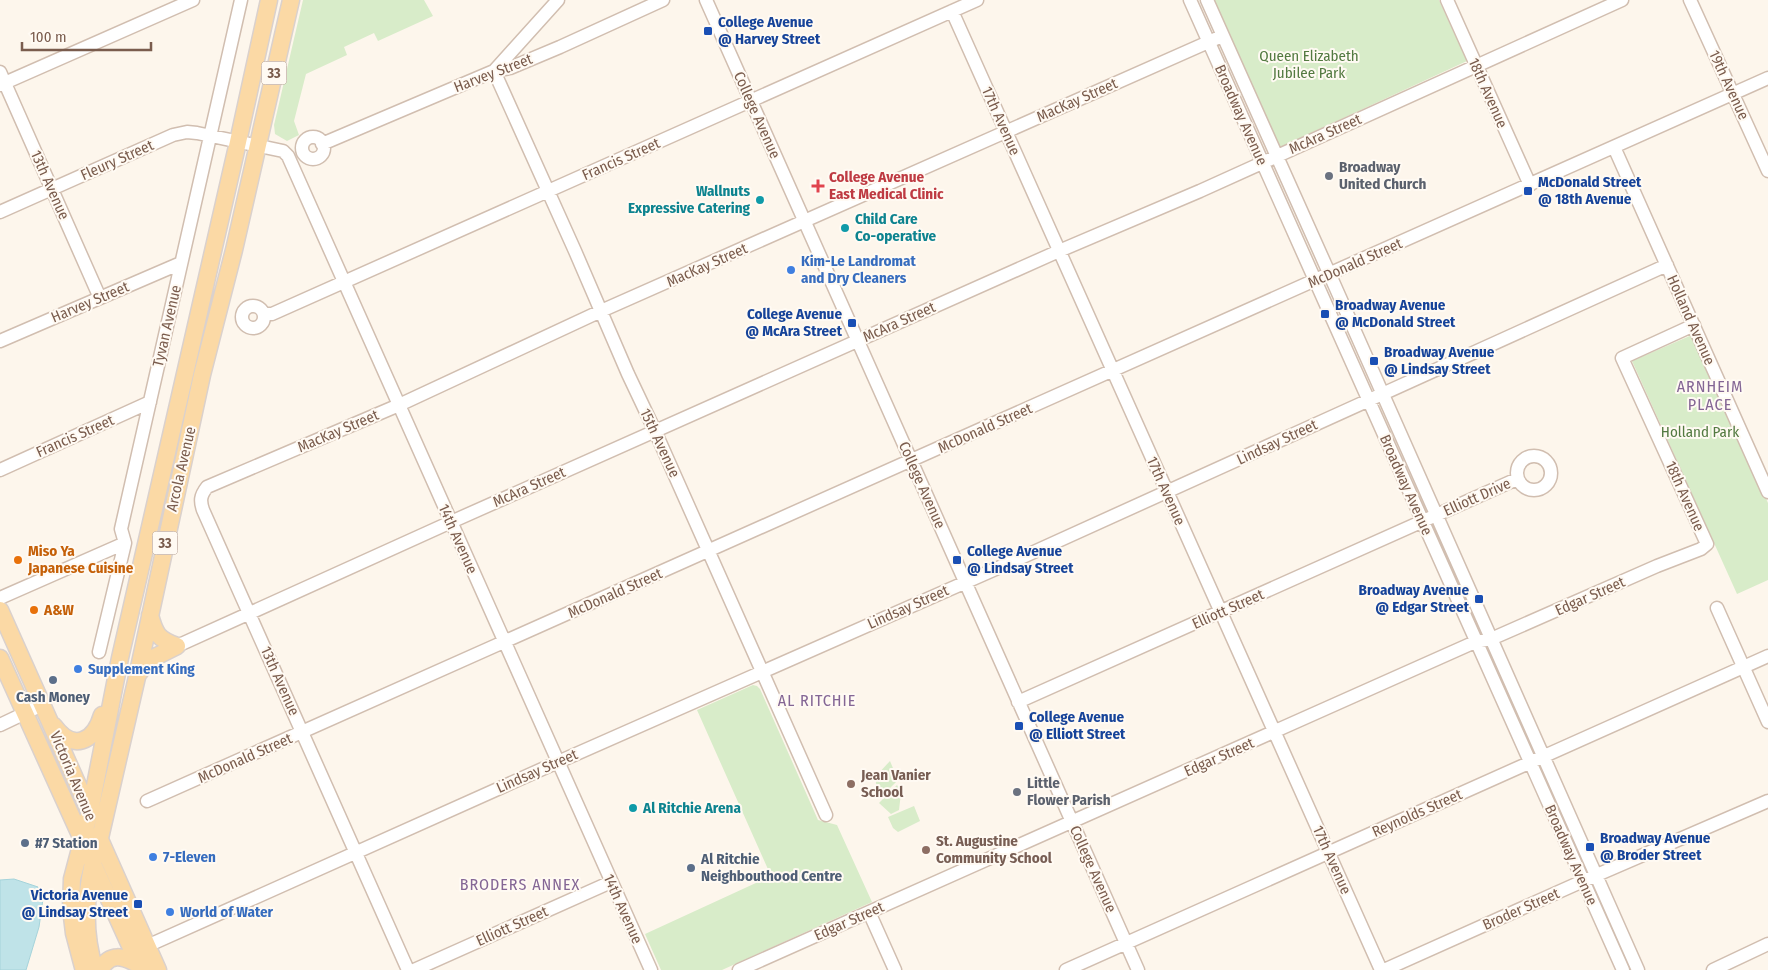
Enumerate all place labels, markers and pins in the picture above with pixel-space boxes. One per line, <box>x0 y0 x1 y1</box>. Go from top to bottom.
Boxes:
place label: College Avenue @ Harvey Street <box>718 13 821 48</box>
marker: College Avenue @ Harvey Street <box>702 25 714 37</box>
place label: Broadway United Church <box>1339 158 1426 193</box>
place label: College Avenue East Medical Clinic <box>829 168 944 203</box>
marker: Broadway United Church <box>1323 170 1335 182</box>
place label: McDonald Street @ 18th Avenue <box>1538 173 1642 208</box>
marker: College Avenue East Medical Clinic <box>811 179 825 193</box>
place label: Wallnuts Expressive Catering <box>628 182 751 217</box>
marker: McDonald Street @ 18th Avenue <box>1522 185 1534 197</box>
marker: Wallnuts Expressive Catering <box>754 194 766 206</box>
place label: Child Care Co-operative <box>855 210 937 245</box>
marker: Child Care Co-operative <box>839 222 851 234</box>
place label: Kim-Le Landromat and Dry Cleaners <box>801 252 916 287</box>
marker: Kim-Le Landromat and Dry Cleaners <box>785 264 797 276</box>
place label: Broadway Avenue @ McDonald Street <box>1335 296 1456 331</box>
place label: College Avenue @ McAra Street <box>745 305 843 340</box>
marker: Broadway Avenue @ McDonald Street <box>1319 308 1331 320</box>
marker: College Avenue @ McAra Street <box>846 317 858 329</box>
place label: Broadway Avenue @ Lindsay Street <box>1384 343 1495 378</box>
marker: Broadway Avenue @ Lindsay Street <box>1368 355 1380 367</box>
place label: Miso Ya Japanese Cuisine <box>27 542 134 577</box>
place label: College Avenue @ Lindsay Street <box>967 542 1074 577</box>
marker: Miso Ya Japanese Cuisine <box>12 554 24 566</box>
marker: College Avenue @ Lindsay Street <box>951 554 963 566</box>
place label: Broadway Avenue @ Edgar Street <box>1359 581 1470 616</box>
marker: Broadway Avenue @ Edgar Street <box>1473 593 1485 605</box>
place label: A&W <box>43 601 74 619</box>
marker: A&W <box>28 604 40 616</box>
place label: Supplement King <box>88 660 195 678</box>
marker: Supplement King <box>72 663 84 675</box>
marker: Cash Money <box>47 674 59 686</box>
place label: Cash Money <box>16 688 91 706</box>
place label: College Avenue @ Elliott Street <box>1029 708 1126 743</box>
marker: College Avenue @ Elliott Street <box>1013 720 1025 732</box>
place label: Jean Vanier School <box>860 766 931 801</box>
place label: Little Flower Parish <box>1027 774 1111 809</box>
marker: Jean Vanier School <box>845 778 857 790</box>
marker: Little Flower Parish <box>1011 786 1023 798</box>
place label: Al Ritchie Arena <box>642 799 741 817</box>
marker: Al Ritchie Arena <box>627 802 639 814</box>
place label: Broadway Avenue @ Broder Street <box>1600 829 1711 864</box>
place label: St. Augustine Community School <box>936 832 1053 867</box>
place label: #7 Station <box>35 834 98 852</box>
marker: #7 Station <box>19 837 31 849</box>
marker: Broadway Avenue @ Broder Street <box>1584 841 1596 853</box>
marker: St. Augustine Community School <box>920 844 932 856</box>
place label: 7-Eleven <box>163 848 216 866</box>
place label: Al Ritchie Neighbouthood Centre <box>700 850 843 885</box>
marker: 7-Eleven <box>147 851 159 863</box>
marker: Al Ritchie Neighbouthood Centre <box>685 862 697 874</box>
place label: Victoria Avenue @ Lindsay Street <box>22 886 129 921</box>
marker: Victoria Avenue @ Lindsay Street <box>132 898 144 910</box>
place label: World of Water <box>180 903 274 921</box>
marker: World of Water <box>164 906 176 918</box>

